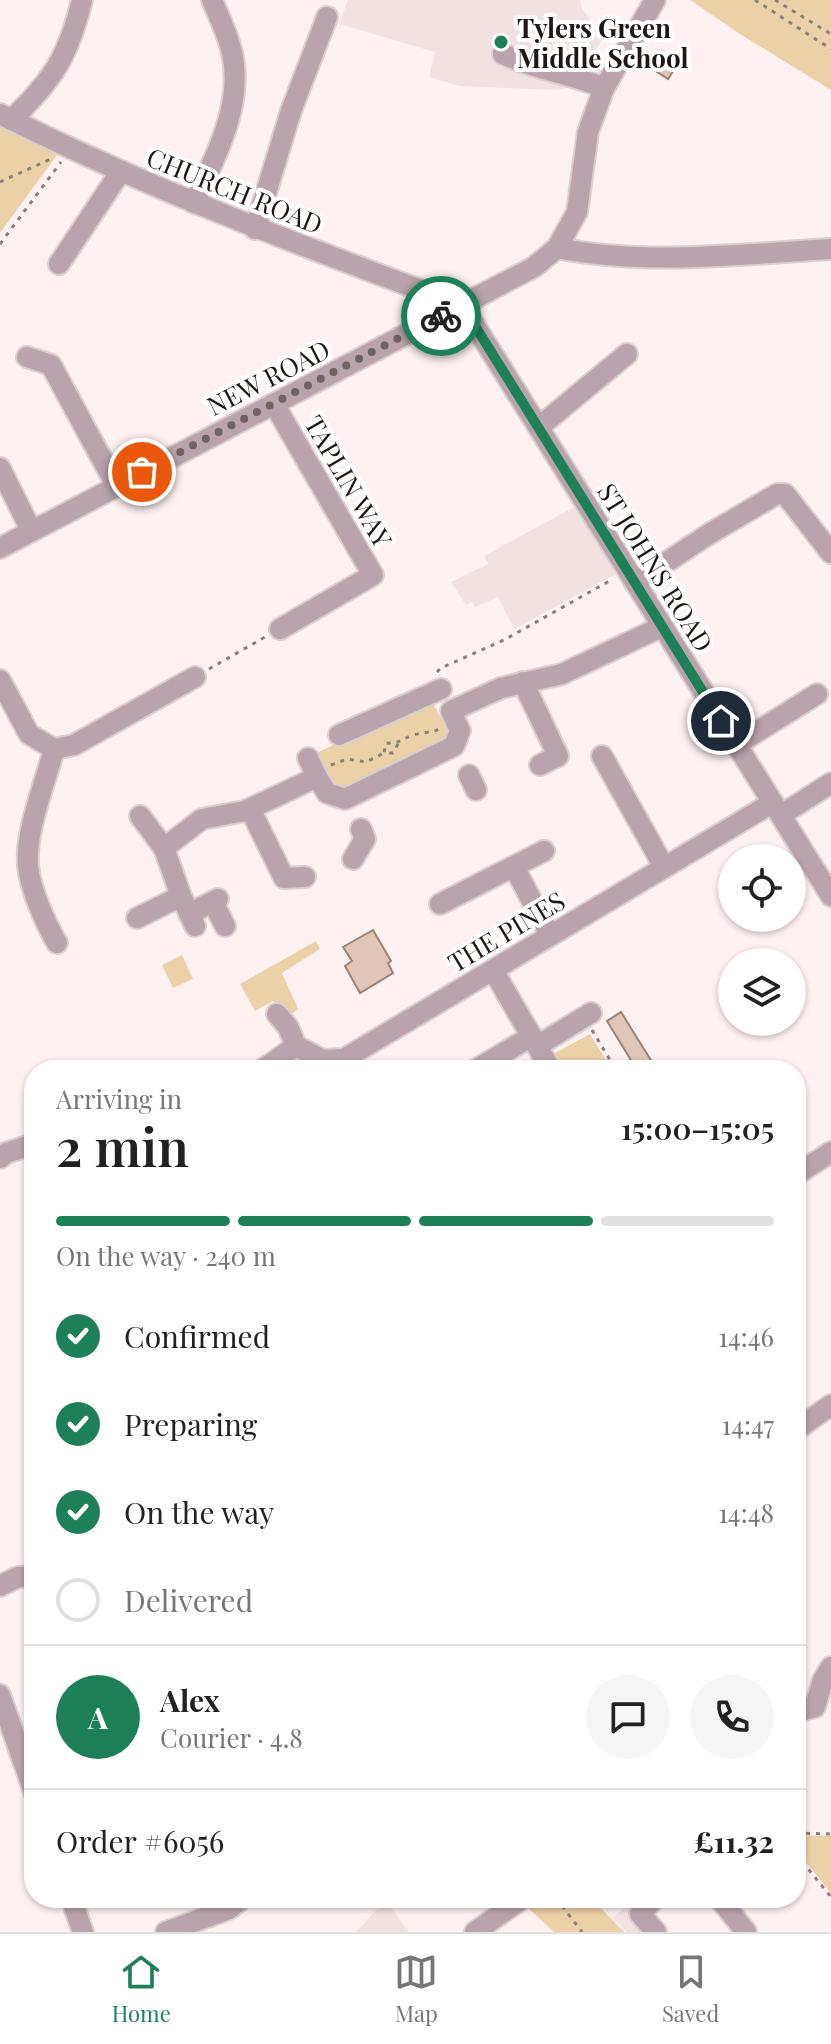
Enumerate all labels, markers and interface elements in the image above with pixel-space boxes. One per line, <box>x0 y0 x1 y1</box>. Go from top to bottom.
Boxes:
place label: Tylers Green Middle School <box>517 10 688 75</box>
marker: Tylers Green Middle School <box>492 33 510 51</box>
street label: CHURCH ROAD <box>142 139 328 241</box>
courier <box>401 276 481 356</box>
icon: bike <box>419 294 463 338</box>
street label: NEW ROAD <box>200 331 336 423</box>
street label: TAPLIN WAY <box>297 409 401 554</box>
pin <box>108 438 176 506</box>
icon: bag <box>120 450 164 494</box>
street label: ST JOHNS ROAD <box>590 476 722 658</box>
pin <box>687 687 755 755</box>
icon: home <box>699 699 743 743</box>
map controls <box>718 844 806 1036</box>
button: locate <box>718 844 806 932</box>
street label: THE PINES <box>441 882 571 980</box>
button: layers <box>718 948 806 1036</box>
text: Arriving in <box>56 1081 182 1116</box>
text: 15:00–15:05 <box>621 1108 774 1148</box>
text: 2 min <box>56 1111 189 1180</box>
text: On the way · 240 m <box>56 1238 276 1273</box>
icon: check <box>56 1314 100 1358</box>
text: Confirmed <box>124 1316 270 1356</box>
text: 14:46 <box>718 1319 774 1354</box>
icon: check <box>56 1402 100 1446</box>
text: Preparing <box>124 1404 257 1444</box>
text: 14:47 <box>722 1407 774 1442</box>
icon: check <box>56 1490 100 1534</box>
text: On the way <box>124 1492 274 1532</box>
text: 14:48 <box>718 1495 774 1530</box>
text: Delivered <box>124 1580 253 1620</box>
button: chat <box>586 1675 670 1759</box>
button: phone <box>690 1675 774 1759</box>
text: Alex <box>160 1680 220 1720</box>
text: A <box>88 1697 108 1737</box>
text: Courier · 4.8 <box>160 1720 303 1755</box>
text: Order #6056 <box>56 1821 224 1861</box>
text: £11.32 <box>694 1821 774 1861</box>
tab: Home <box>112 1950 171 2028</box>
tab: Map <box>394 1950 438 2028</box>
tab: Saved <box>662 1950 719 2028</box>

